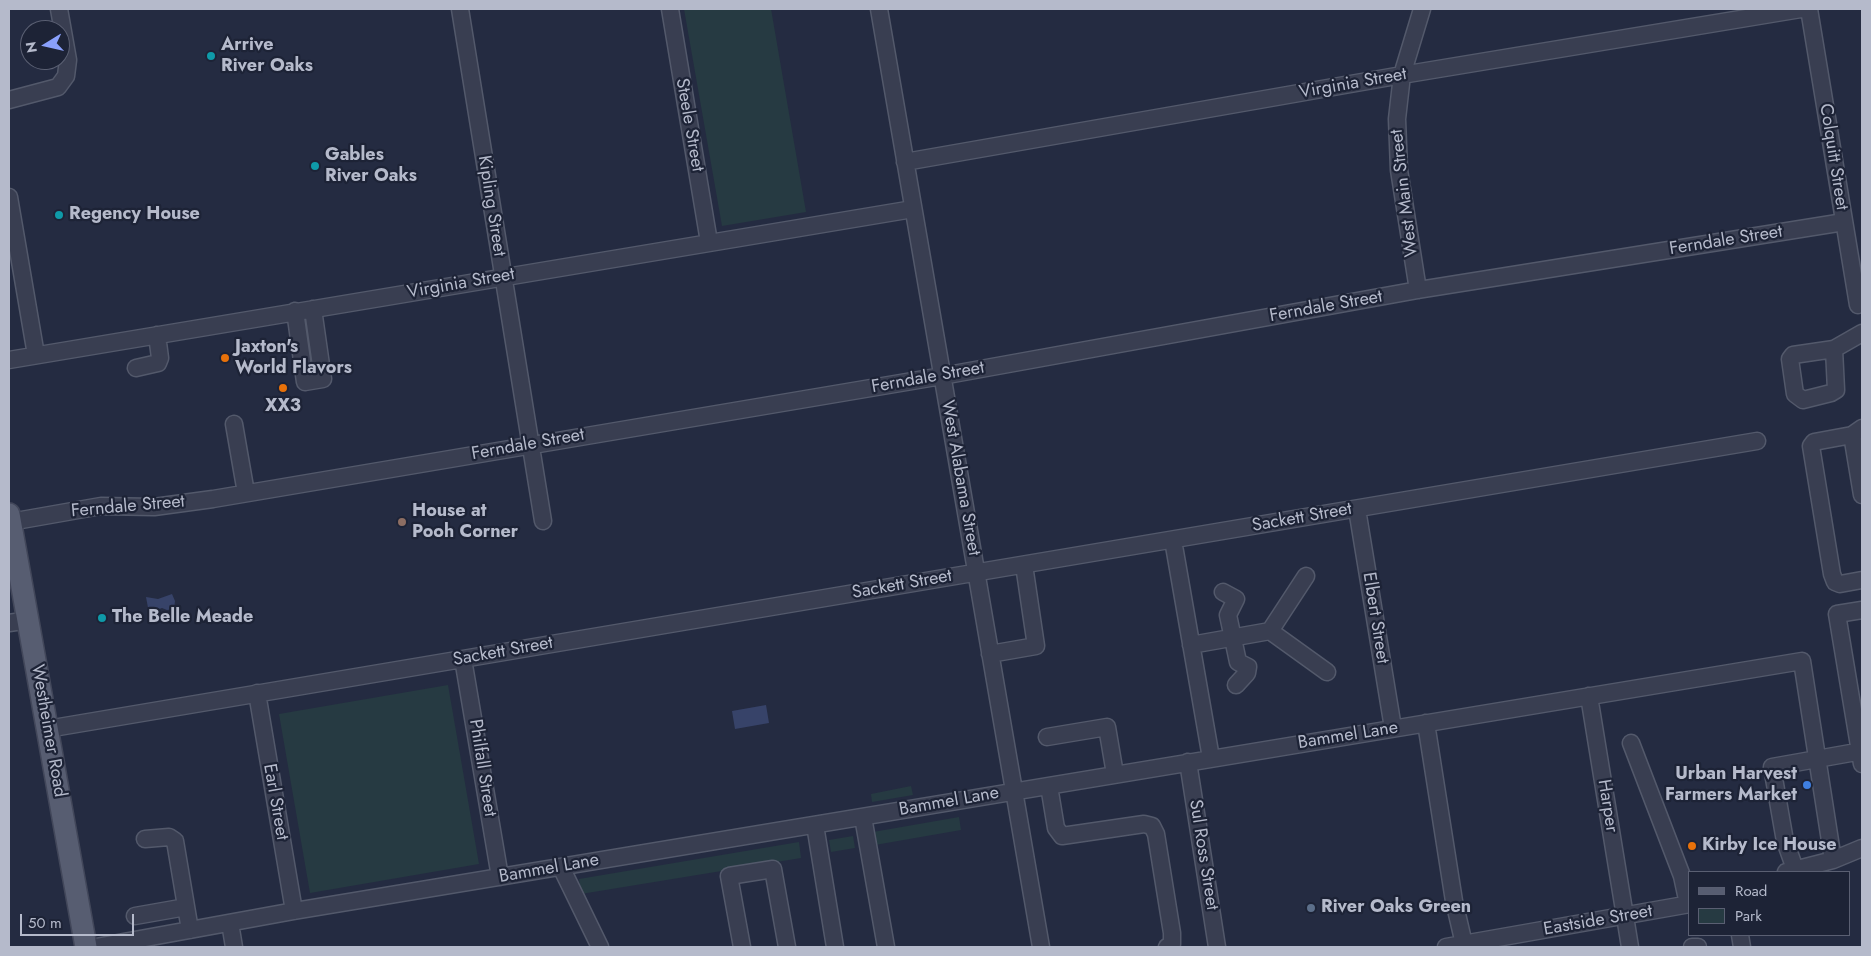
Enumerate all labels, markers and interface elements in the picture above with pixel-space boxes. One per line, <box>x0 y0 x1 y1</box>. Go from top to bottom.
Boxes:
north arrow <box>20 20 70 70</box>
place label: Arrive River Oaks <box>221 35 313 78</box>
text: N <box>20 40 42 54</box>
marker: Arrive River Oaks <box>205 50 217 62</box>
street label: Virginia Street <box>1298 64 1408 104</box>
street label: Steele Street <box>670 77 708 173</box>
street label: Colquitt Street <box>1814 102 1852 212</box>
street label: West Main Street <box>1386 128 1424 258</box>
place label: Gables River Oaks <box>325 145 417 188</box>
street label: Kipling Street <box>472 154 510 258</box>
marker: Gables River Oaks <box>309 160 321 172</box>
place label: Regency House <box>69 204 200 226</box>
marker: Regency House <box>53 209 65 221</box>
street label: Ferndale Street <box>1668 221 1784 261</box>
street label: Virginia Street <box>406 264 516 304</box>
street label: Ferndale Street <box>1268 286 1384 328</box>
place label: Jaxton's World Flavors <box>235 337 352 379</box>
marker: Jaxton's World Flavors <box>219 352 231 364</box>
street label: Ferndale Street <box>870 357 986 399</box>
marker: XX3 <box>277 382 289 394</box>
place label: XX3 <box>265 396 301 418</box>
street label: West Alabama Street <box>936 399 984 557</box>
street label: Ferndale Street <box>470 424 586 466</box>
street label: Ferndale Street <box>70 491 186 523</box>
street label: Sackett Street <box>1250 499 1354 537</box>
place label: House at Pooh Corner <box>412 501 518 544</box>
marker: House at Pooh Corner <box>396 516 408 528</box>
street label: Sackett Street <box>850 566 954 604</box>
street label: Elbert Street <box>1357 571 1393 665</box>
place label: The Belle Meade <box>112 607 253 629</box>
marker: The Belle Meade <box>96 612 108 624</box>
street label: Sackett Street <box>451 633 555 671</box>
street label: Westheimer Road <box>26 663 70 799</box>
street label: Bammel Lane <box>1296 717 1400 755</box>
street label: Philfall Street <box>464 718 500 818</box>
street label: Earl Street <box>258 762 292 842</box>
place label: Urban Harvest Farmers Market <box>1665 764 1797 806</box>
street label: Harper <box>1592 778 1622 834</box>
marker: Urban Harvest Farmers Market <box>1801 779 1813 791</box>
street label: Bammel Lane <box>897 783 1001 821</box>
street label: Sul Ross Street <box>1184 798 1222 912</box>
place label: Kirby Ice House <box>1702 835 1837 857</box>
marker: Kirby Ice House <box>1686 840 1698 852</box>
street label: Bammel Lane <box>497 850 601 888</box>
legend <box>1688 871 1851 936</box>
text: Road <box>1735 880 1767 902</box>
place label: River Oaks Green <box>1321 897 1471 919</box>
street label: Eastside Street <box>1542 901 1654 941</box>
marker: River Oaks Green <box>1305 902 1317 914</box>
scale bar <box>22 904 136 936</box>
text: Park <box>1735 905 1762 927</box>
text: 50 m <box>28 912 62 934</box>

